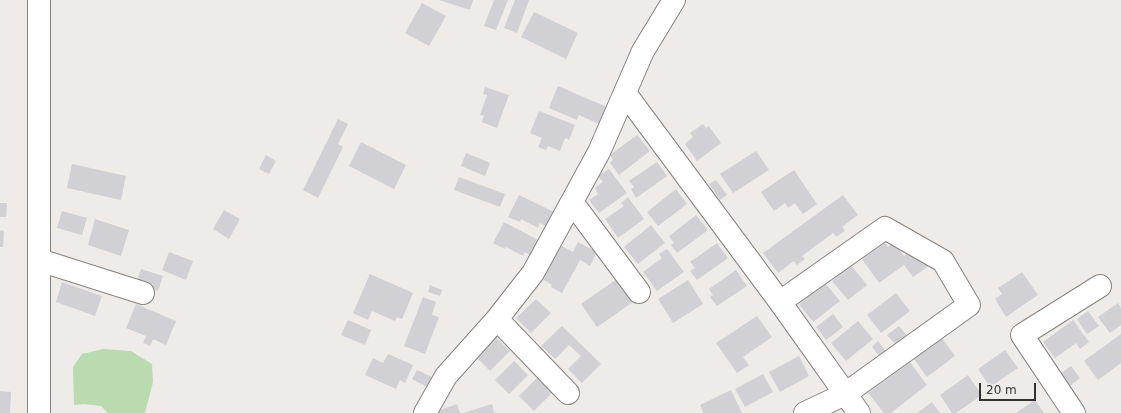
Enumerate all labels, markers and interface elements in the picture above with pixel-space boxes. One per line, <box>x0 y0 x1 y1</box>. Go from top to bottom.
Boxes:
scale bar <box>981 375 1038 401</box>
text: 20 m <box>986 383 1017 397</box>

